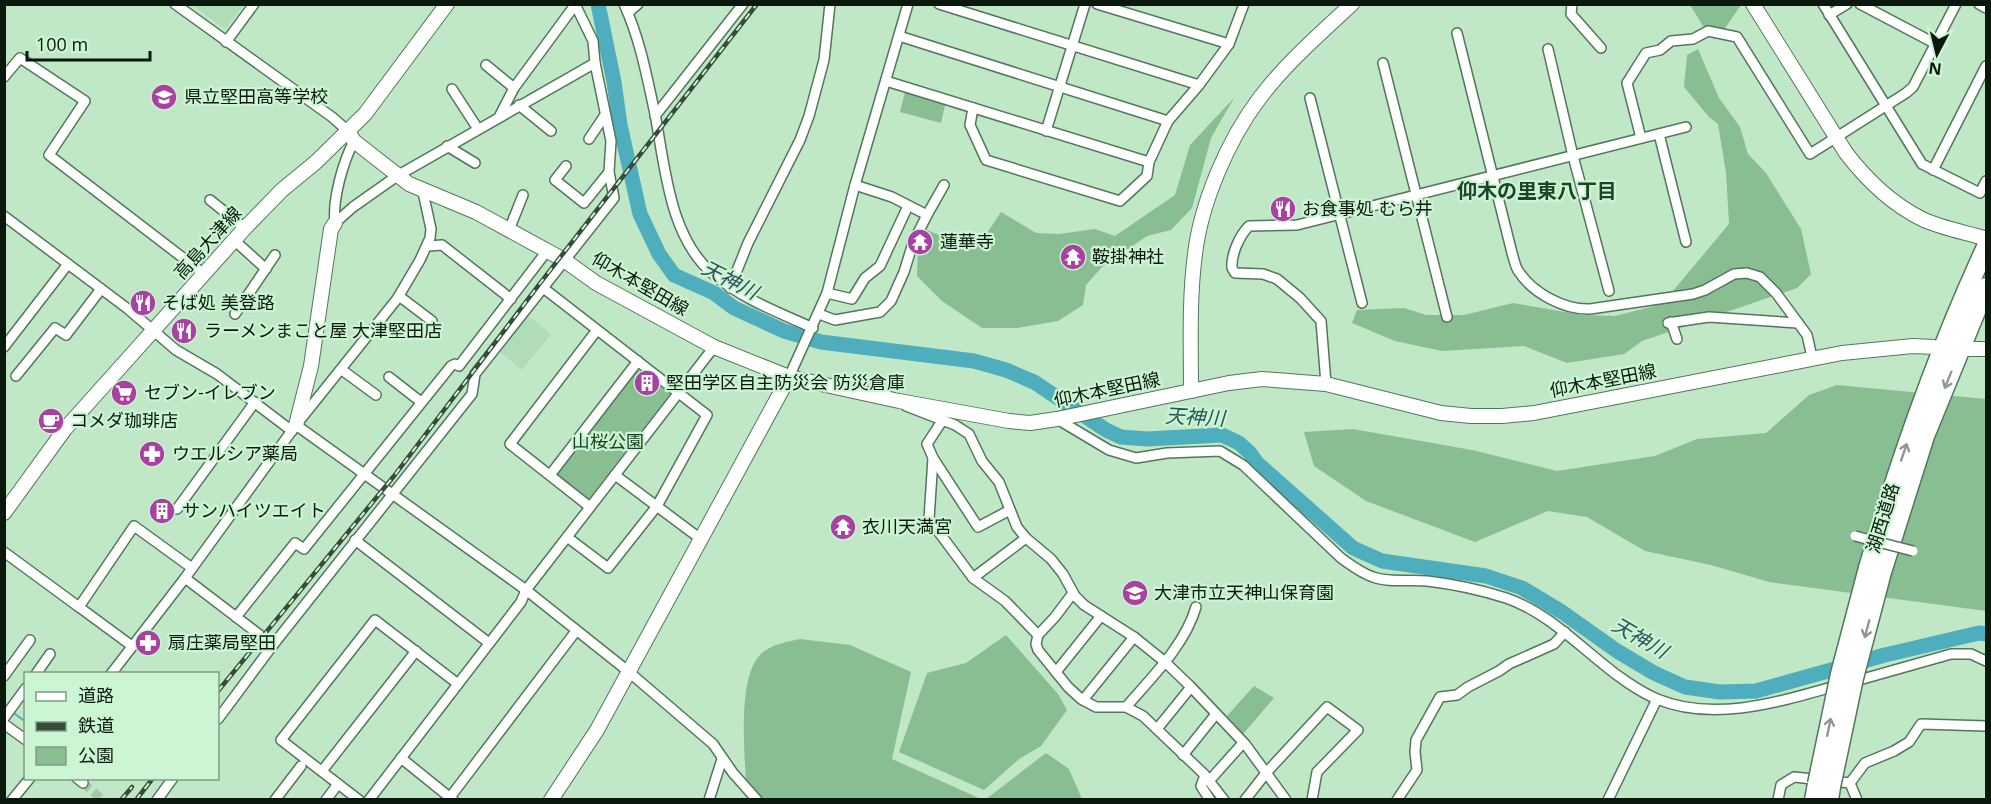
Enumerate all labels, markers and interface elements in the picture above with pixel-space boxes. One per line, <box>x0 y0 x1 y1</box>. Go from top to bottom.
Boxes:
scale bar <box>27 24 150 62</box>
north arrow <box>1907 24 1967 84</box>
text: 100 m <box>36 32 88 56</box>
text: N <box>1927 57 1943 81</box>
school or university icon: 県立堅田高等学校 <box>149 82 179 112</box>
place label: 県立堅田高等学校 <box>184 84 328 108</box>
district label: 仰木の里東八丁目 <box>1457 177 1617 204</box>
restaurant icon: お食事処 むら井 <box>1268 194 1298 224</box>
place label: お食事処 むら井 <box>1302 196 1433 220</box>
street label: 高島大津線 <box>168 201 246 284</box>
temple icon: 蓮華寺 <box>905 227 935 257</box>
place label: 蓮華寺 <box>940 229 994 253</box>
temple icon: 鞍掛神社 <box>1058 242 1088 272</box>
place label: 鞍掛神社 <box>1092 244 1164 268</box>
street label: 仰木本堅田線 <box>588 246 693 321</box>
water label: 天神川 <box>697 254 765 306</box>
restaurant icon: そば処 美登路 <box>128 288 158 318</box>
place label: そば処 美登路 <box>162 290 275 314</box>
restaurant icon: ラーメンまこと屋 大津堅田店 <box>169 316 199 346</box>
place label: ラーメンまこと屋 大津堅田店 <box>204 318 442 342</box>
street label: 仰木本堅田線 <box>1548 358 1658 402</box>
street label: 仰木本堅田線 <box>1051 366 1162 412</box>
building icon: 堅田学区自主防災会 防災倉庫 <box>632 368 662 398</box>
place label: 堅田学区自主防災会 防災倉庫 <box>666 370 905 394</box>
one-way arrow <box>1942 370 1953 389</box>
supermarket icon: セブン-イレブン <box>109 378 139 408</box>
place label: セブン-イレブン <box>144 380 276 404</box>
water label: 天神川 <box>1164 401 1228 432</box>
cafe icon: コメダ珈琲店 <box>36 406 66 436</box>
place label: コメダ珈琲店 <box>70 408 178 432</box>
park label: 山桜公園 <box>572 429 644 453</box>
pharmacy icon: ウエルシア薬局 <box>137 439 167 469</box>
place label: ウエルシア薬局 <box>172 441 298 465</box>
one-way arrow <box>1900 443 1911 462</box>
street label: 湖西道路 <box>1860 480 1904 556</box>
building icon: サンハイツエイト <box>147 496 177 526</box>
place label: サンハイツエイト <box>182 498 326 522</box>
temple icon: 衣川天満宮 <box>828 512 858 542</box>
place label: 衣川天満宮 <box>862 514 952 538</box>
school or university icon: 大津市立天神山保育園 <box>1120 578 1150 608</box>
place label: 大津市立天神山保育園 <box>1154 580 1334 604</box>
water label: 天神川 <box>1608 611 1675 665</box>
one-way arrow <box>1861 619 1872 638</box>
pharmacy icon: 扇庄薬局堅田 <box>133 628 163 658</box>
place label: 扇庄薬局堅田 <box>168 630 276 654</box>
legend <box>24 672 219 780</box>
text: 道路 <box>78 683 114 707</box>
text: 鉄道 <box>78 713 114 737</box>
one-way arrow <box>1824 717 1835 737</box>
text: 公園 <box>78 743 114 767</box>

